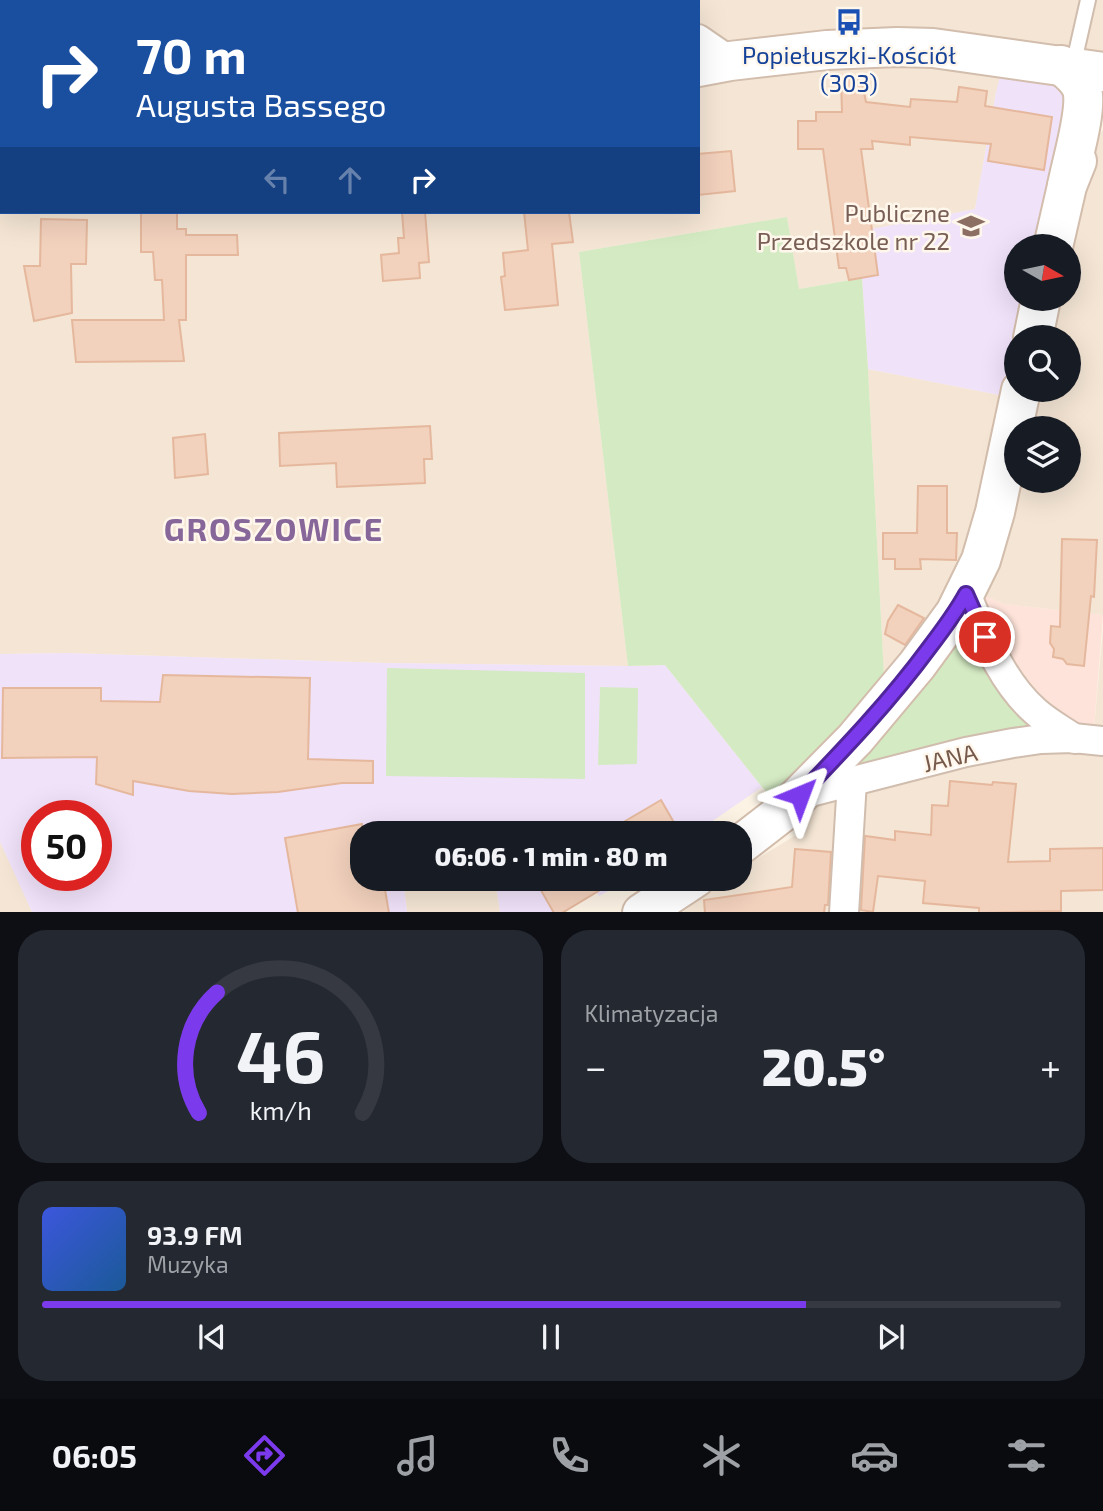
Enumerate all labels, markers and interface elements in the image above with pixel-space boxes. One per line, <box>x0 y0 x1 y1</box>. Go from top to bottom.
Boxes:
bus stop icon: Popiełuszki-Kościół (303) <box>834 7 864 37</box>
text: 70 m <box>136 25 247 84</box>
icon: right <box>21 28 112 119</box>
place label: Popiełuszki-Kościół (303) <box>742 40 956 97</box>
text: Augusta Bassego <box>136 85 386 123</box>
icon: left <box>258 161 296 199</box>
icon: ahead <box>331 161 369 199</box>
icon: right <box>404 161 442 199</box>
place label: Publiczne Przedszkole nr 22 <box>757 198 950 255</box>
school or university icon: Publiczne Przedszkole nr 22 <box>956 211 986 241</box>
north arrow <box>1004 234 1082 312</box>
map controls <box>1004 234 1081 493</box>
button: search <box>1004 325 1081 402</box>
button: layers <box>1004 416 1081 493</box>
district label: GROSZOWICE <box>164 509 384 547</box>
pin <box>955 607 1015 667</box>
icon: arrive <box>966 618 1004 656</box>
street label: JANA <box>920 737 980 777</box>
position arrow <box>763 758 837 832</box>
speed limit sign: 50 <box>21 800 112 891</box>
text: 06:06 · 1 min · 80 m <box>435 840 667 871</box>
text: Klimatyzacja <box>585 999 718 1027</box>
text: 46 <box>236 1010 325 1098</box>
text: 20.5° <box>761 1034 885 1096</box>
text: − <box>585 1043 607 1089</box>
text: + <box>1040 1043 1061 1089</box>
text: km/h <box>249 1094 311 1124</box>
text: 93.9 FM <box>147 1219 243 1250</box>
text: Muzyka <box>147 1250 229 1278</box>
icon: previous <box>193 1318 231 1356</box>
icon: pause <box>532 1318 570 1356</box>
icon: next <box>872 1318 910 1356</box>
icon: directions <box>240 1431 289 1480</box>
icon: music <box>393 1431 442 1480</box>
icon: phone <box>545 1431 594 1480</box>
icon: climate <box>697 1431 746 1480</box>
icon: car <box>850 1431 899 1480</box>
icon: filters <box>1002 1431 1051 1480</box>
text: 06:05 <box>52 1436 137 1474</box>

